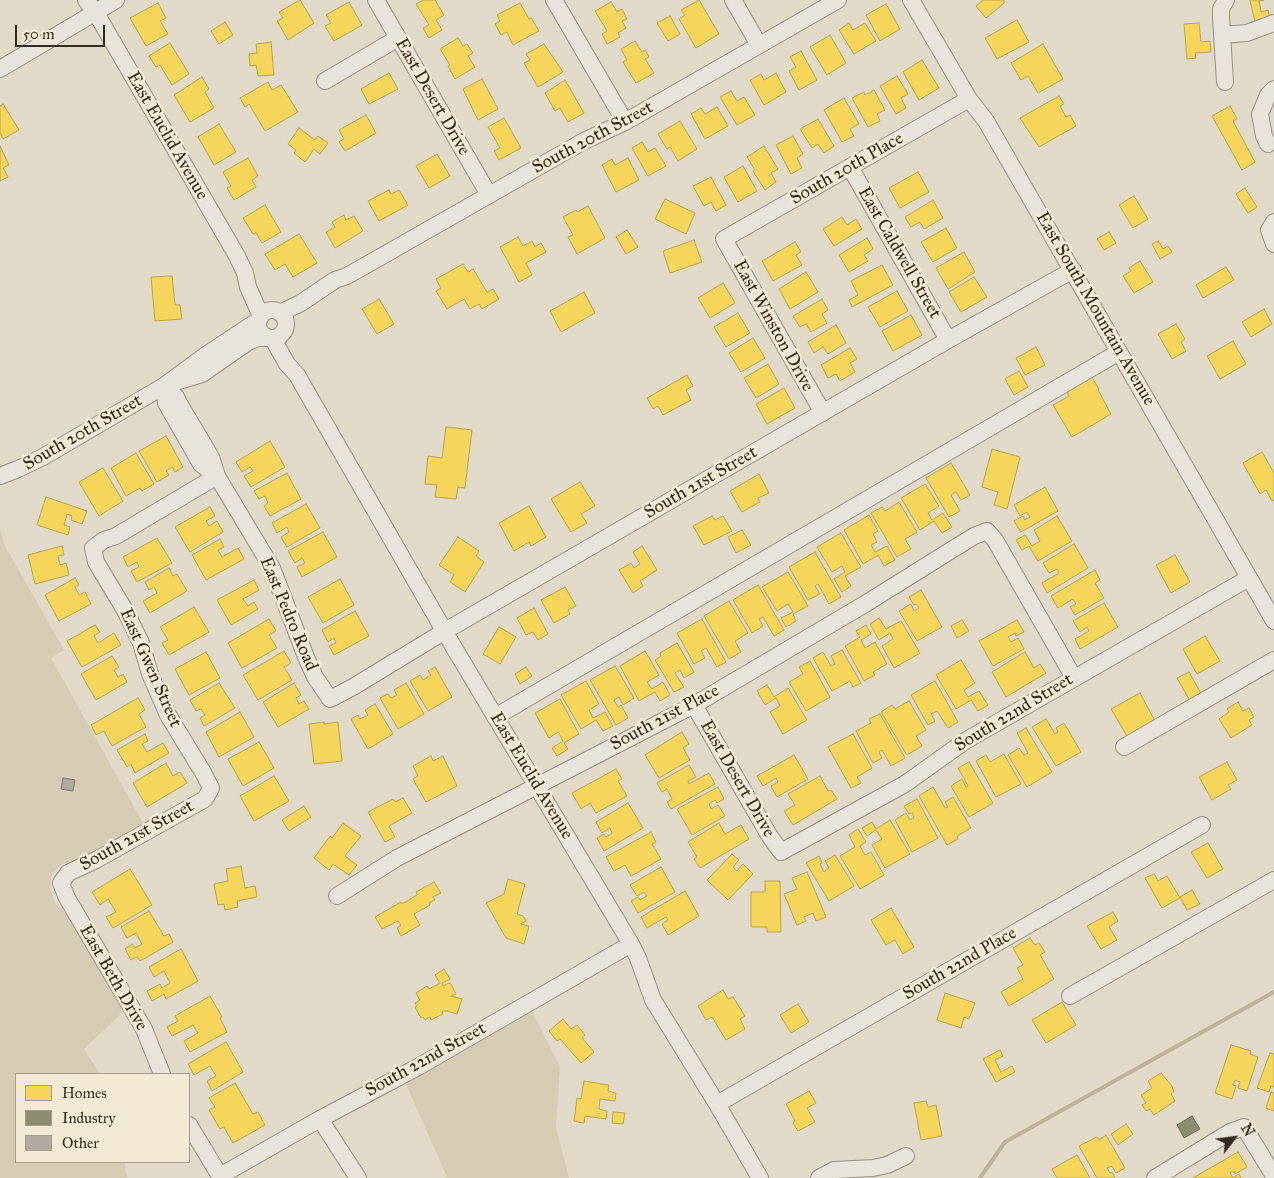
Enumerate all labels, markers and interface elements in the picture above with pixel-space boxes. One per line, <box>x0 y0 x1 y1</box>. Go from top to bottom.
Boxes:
scale bar <box>18 15 108 47</box>
text: 50 m <box>23 25 55 43</box>
street label: East Desert Drive <box>390 35 474 159</box>
street label: East Euclid Avenue <box>122 68 212 204</box>
street label: South 20th Street <box>529 97 657 179</box>
street label: South 20th Place <box>787 128 907 210</box>
street label: East Caldwell Street <box>853 183 945 323</box>
street label: East South Mountain Avenue <box>1031 208 1159 410</box>
street label: East Winston Drive <box>728 257 818 395</box>
street label: South 20th Street <box>20 390 146 476</box>
street label: South 21st Street <box>641 442 761 524</box>
street label: East Pedro Road <box>254 554 322 674</box>
street label: East Gwen Street <box>114 605 186 731</box>
street label: South 22nd Street <box>951 669 1077 757</box>
street label: South 21st Place <box>607 680 723 756</box>
street label: East Euclid Avenue <box>485 709 577 843</box>
street label: East Desert Drive <box>695 717 779 841</box>
street label: South 21st Street <box>76 796 198 876</box>
street label: East Beth Drive <box>74 921 152 1035</box>
street label: South 22nd Place <box>899 923 1021 1005</box>
street label: South 22nd Street <box>362 1018 490 1102</box>
legend <box>15 1073 190 1163</box>
text: Homes <box>62 1084 107 1102</box>
text: Industry <box>62 1109 116 1127</box>
north arrow <box>1209 1113 1259 1163</box>
text: N <box>1237 1121 1258 1140</box>
text: Other <box>62 1134 99 1152</box>

